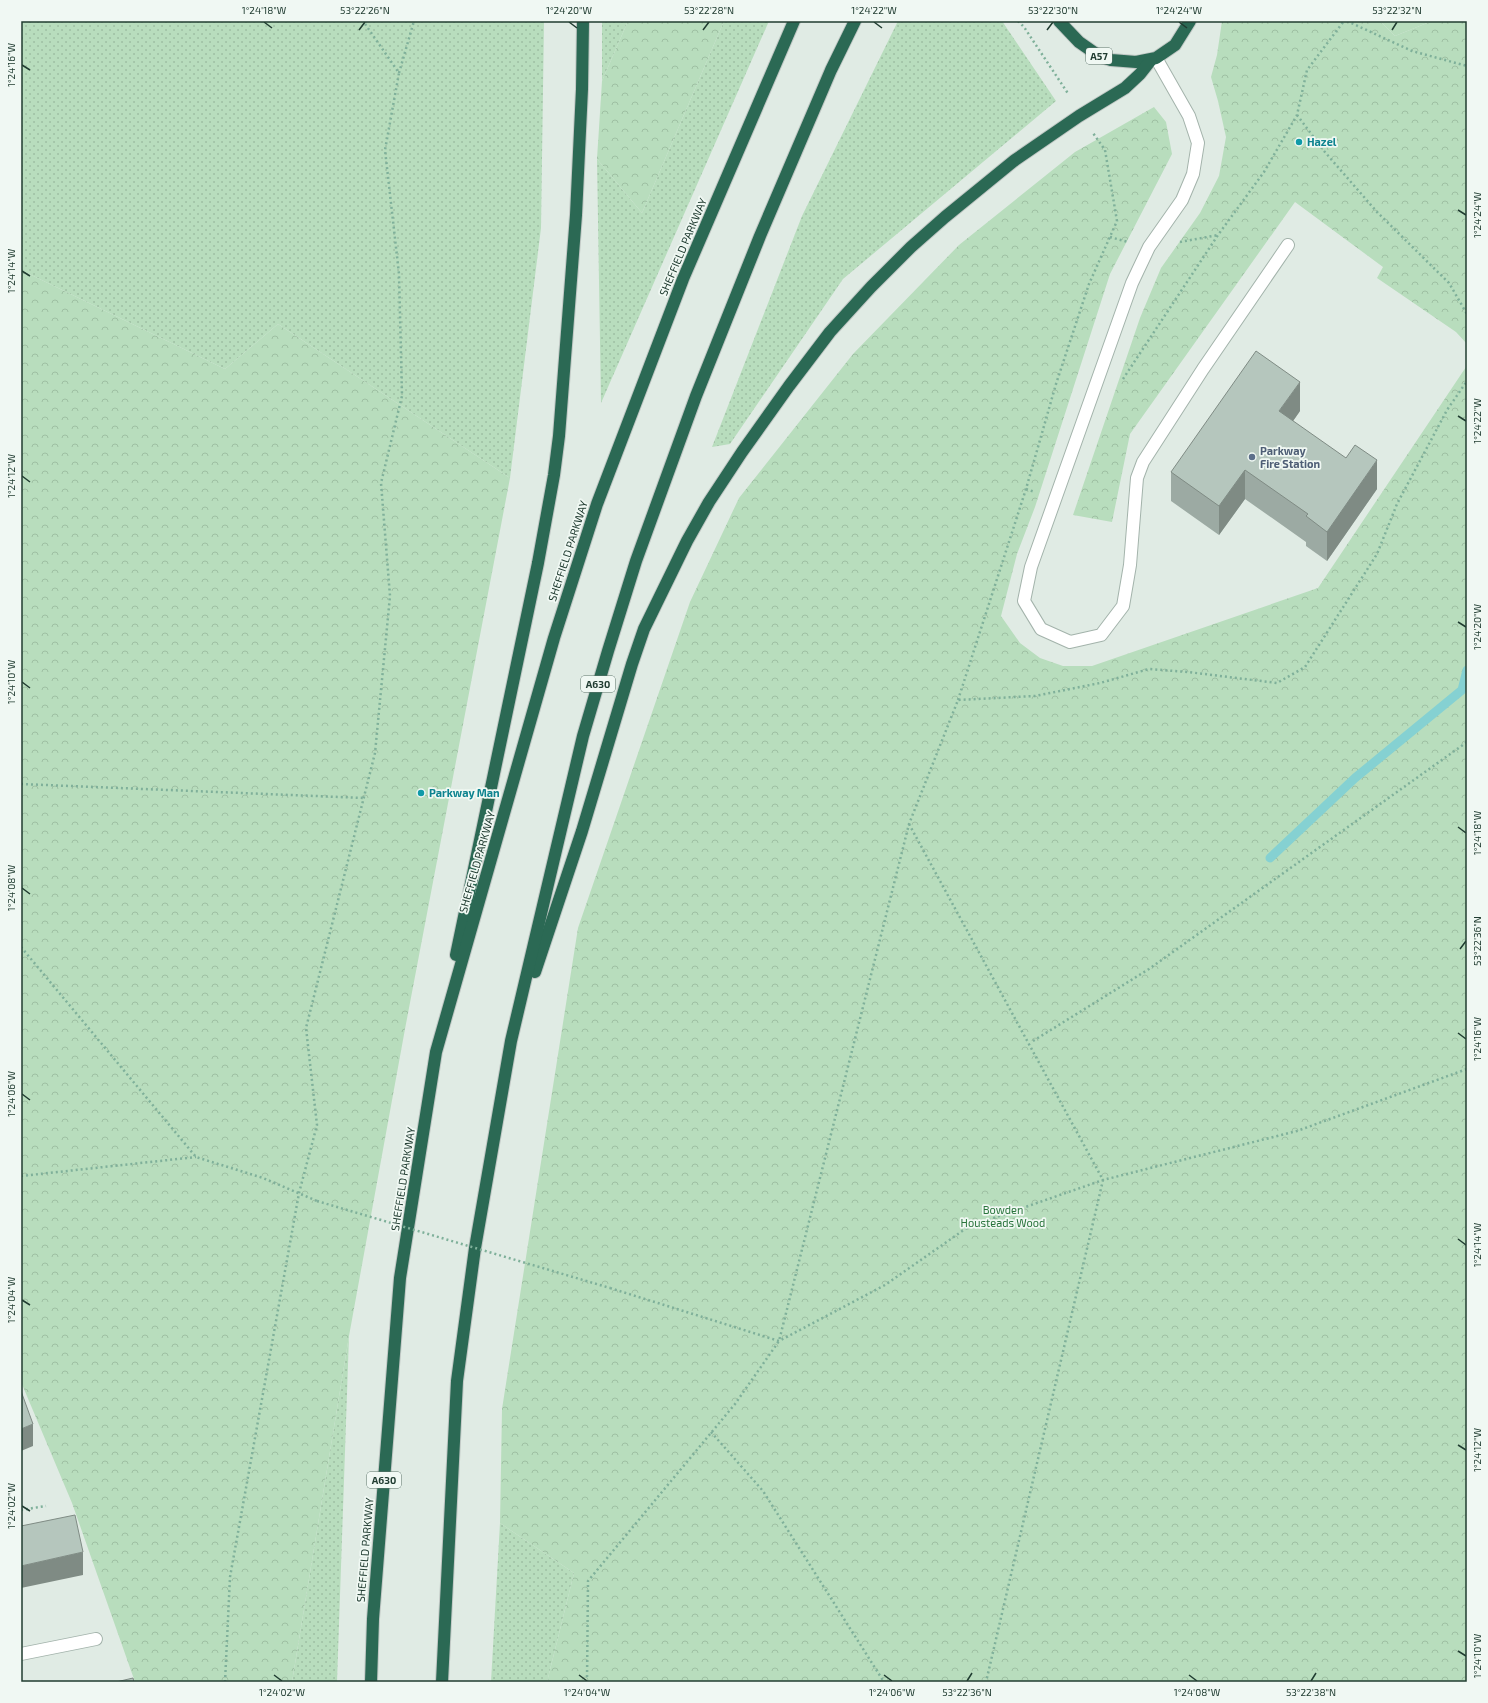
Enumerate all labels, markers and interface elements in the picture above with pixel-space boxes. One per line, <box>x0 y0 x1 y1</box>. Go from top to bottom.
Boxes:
text: 1°24'18"W <box>242 4 287 16</box>
text: 53°22'26"N <box>340 4 390 16</box>
text: 1°24'20"W <box>546 4 593 16</box>
text: 53°22'28"N <box>684 4 734 16</box>
text: 1°24'22"W <box>851 4 897 16</box>
text: 53°22'30"N <box>1028 4 1078 16</box>
text: 1°24'24"W <box>1156 4 1203 16</box>
text: 53°22'32"N <box>1372 4 1422 16</box>
text: 1°24'16"W <box>5 42 17 87</box>
road number: A57 <box>1086 48 1112 64</box>
place label: Hazel <box>1307 135 1337 148</box>
marker: Hazel <box>1294 137 1304 147</box>
text: 1°24'24"W <box>1471 191 1483 238</box>
street label: SHEFFIELD PARKWAY <box>656 195 709 298</box>
text: 1°24'14"W <box>5 248 17 293</box>
text: 1°24'22"W <box>1471 398 1483 444</box>
place label: Parkway Fire Station <box>1260 444 1320 470</box>
marker: Parkway Fire Station <box>1247 452 1257 462</box>
text: 1°24'12"W <box>5 453 17 498</box>
street label: SHEFFIELD PARKWAY <box>545 498 590 603</box>
text: 1°24'20"W <box>1471 603 1483 650</box>
text: 1°24'10"W <box>5 659 17 704</box>
road number: A630 <box>581 676 615 692</box>
place label: Parkway Man <box>429 786 500 800</box>
marker: Parkway Man <box>416 788 426 798</box>
street label: SHEFFIELD PARKWAY <box>456 809 497 914</box>
text: 1°24'18"W <box>1471 810 1483 855</box>
text: 1°24'08"W <box>5 864 17 911</box>
text: 53°22'36"N <box>1471 916 1483 966</box>
text: 1°24'16"W <box>1471 1016 1483 1061</box>
text: 1°24'06"W <box>5 1070 17 1117</box>
street label: SHEFFIELD PARKWAY <box>388 1125 417 1232</box>
park label: Bowden Housteads Wood <box>961 1203 1045 1229</box>
text: 1°24'14"W <box>1471 1222 1483 1267</box>
text: 1°24'04"W <box>5 1276 17 1323</box>
text: 1°24'12"W <box>1471 1427 1483 1472</box>
road number: A630 <box>367 1472 401 1488</box>
text: 1°24'02"W <box>5 1482 17 1529</box>
street label: SHEFFIELD PARKWAY <box>353 1496 376 1603</box>
text: 1°24'10"W <box>1471 1633 1483 1678</box>
text: 1°24'02"W <box>259 1686 306 1698</box>
text: 1°24'04"W <box>564 1686 611 1698</box>
text: 1°24'06"W <box>869 1686 916 1698</box>
text: 53°22'36"N <box>942 1686 992 1698</box>
text: 1°24'08"W <box>1174 1686 1221 1698</box>
text: 53°22'38"N <box>1286 1686 1336 1698</box>

